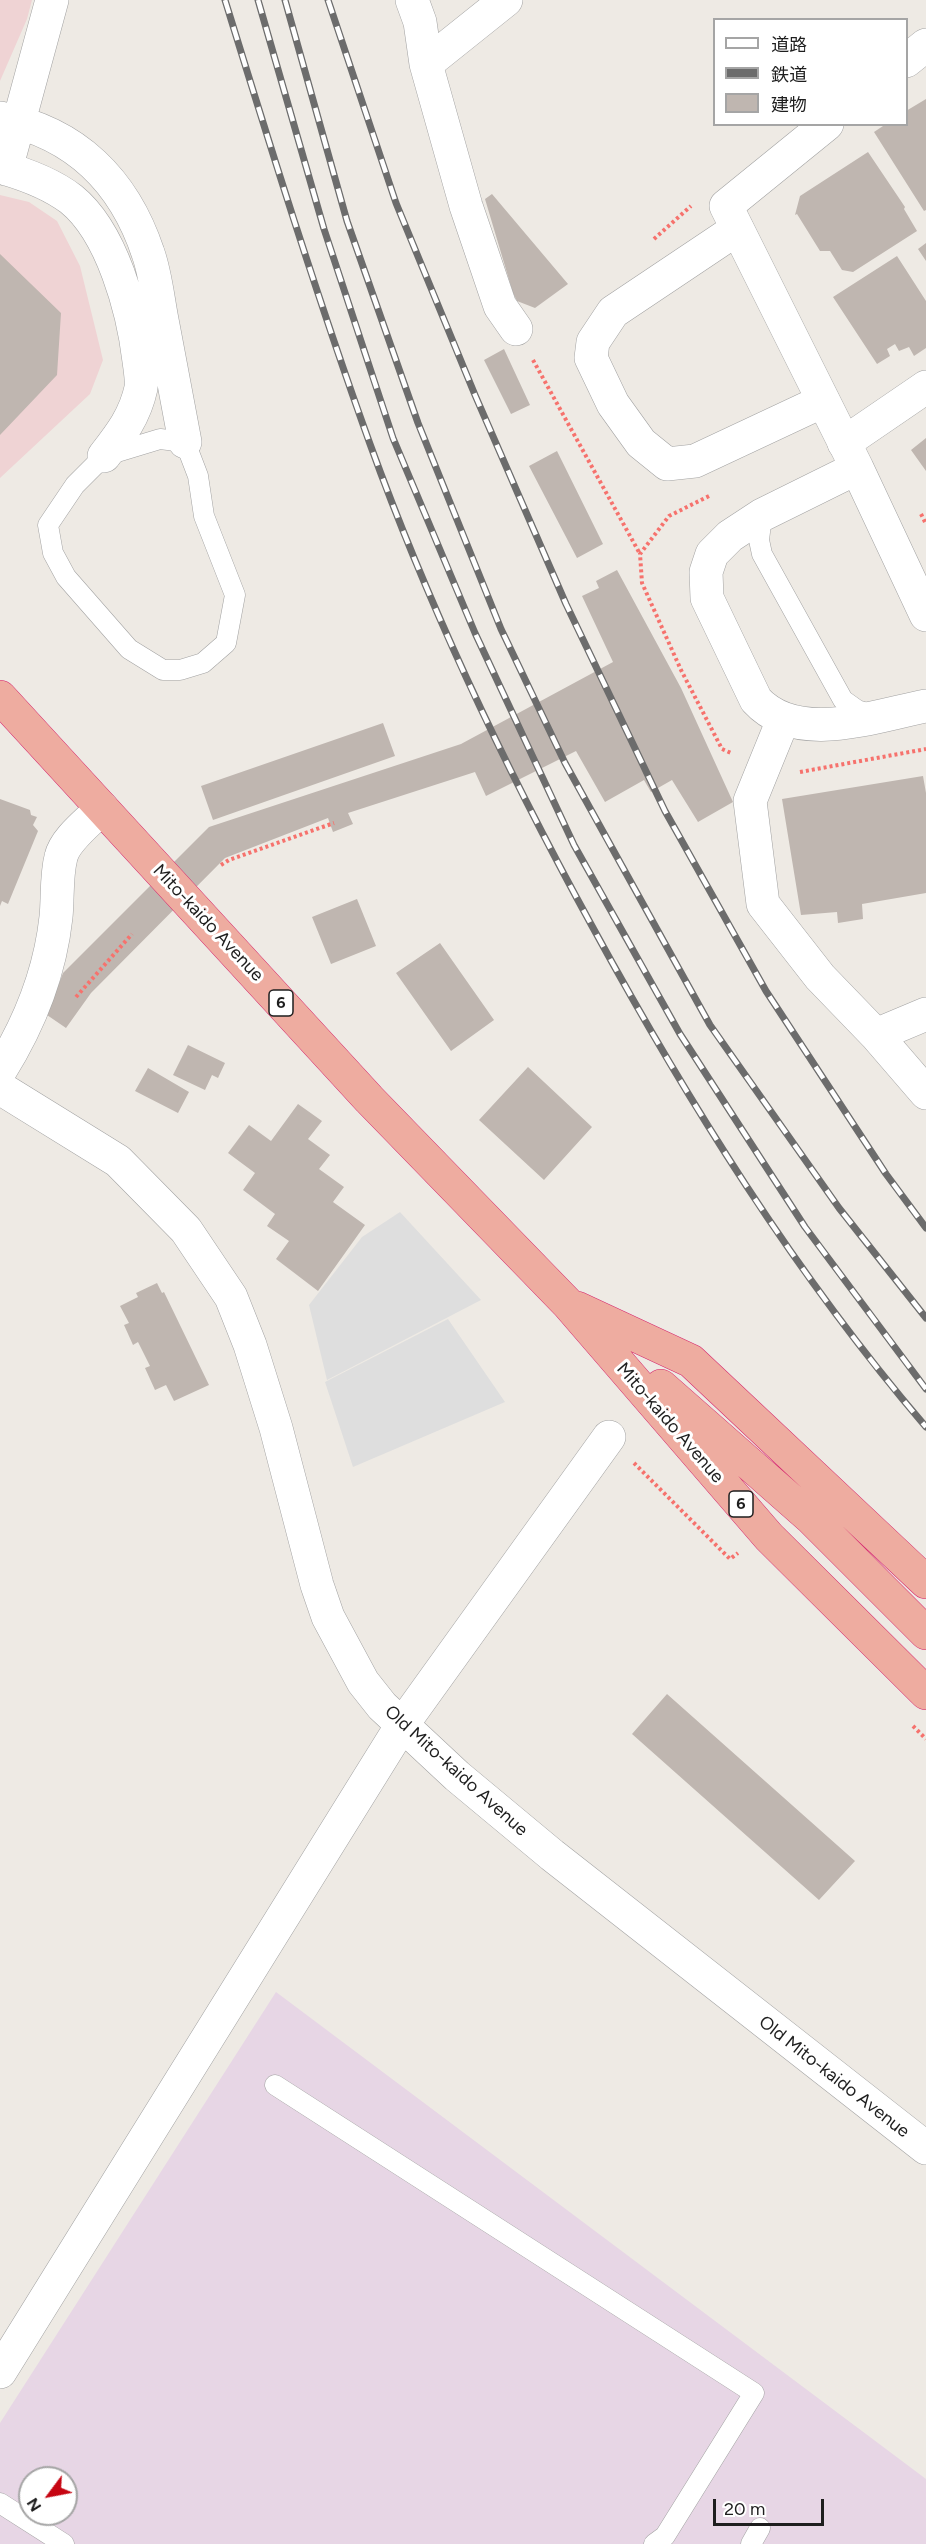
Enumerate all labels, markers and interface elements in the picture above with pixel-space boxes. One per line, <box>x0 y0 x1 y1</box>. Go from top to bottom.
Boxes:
legend <box>713 18 908 126</box>
text: 道路 <box>771 34 807 56</box>
text: 鉄道 <box>771 64 807 86</box>
text: 建物 <box>771 94 807 116</box>
street label: Mito-kaido Avenue <box>148 860 268 986</box>
road number: 6 <box>269 990 293 1016</box>
street label: Mito-kaido Avenue <box>612 1358 728 1488</box>
road number: 6 <box>729 1491 753 1517</box>
street label: Old Mito-kaido Avenue <box>380 1701 532 1841</box>
street label: Old Mito-kaido Avenue <box>754 2011 914 2143</box>
north arrow <box>18 2466 78 2526</box>
scale bar <box>716 2487 827 2525</box>
text: N <box>23 2494 45 2515</box>
text: 20 m <box>724 2498 765 2520</box>

